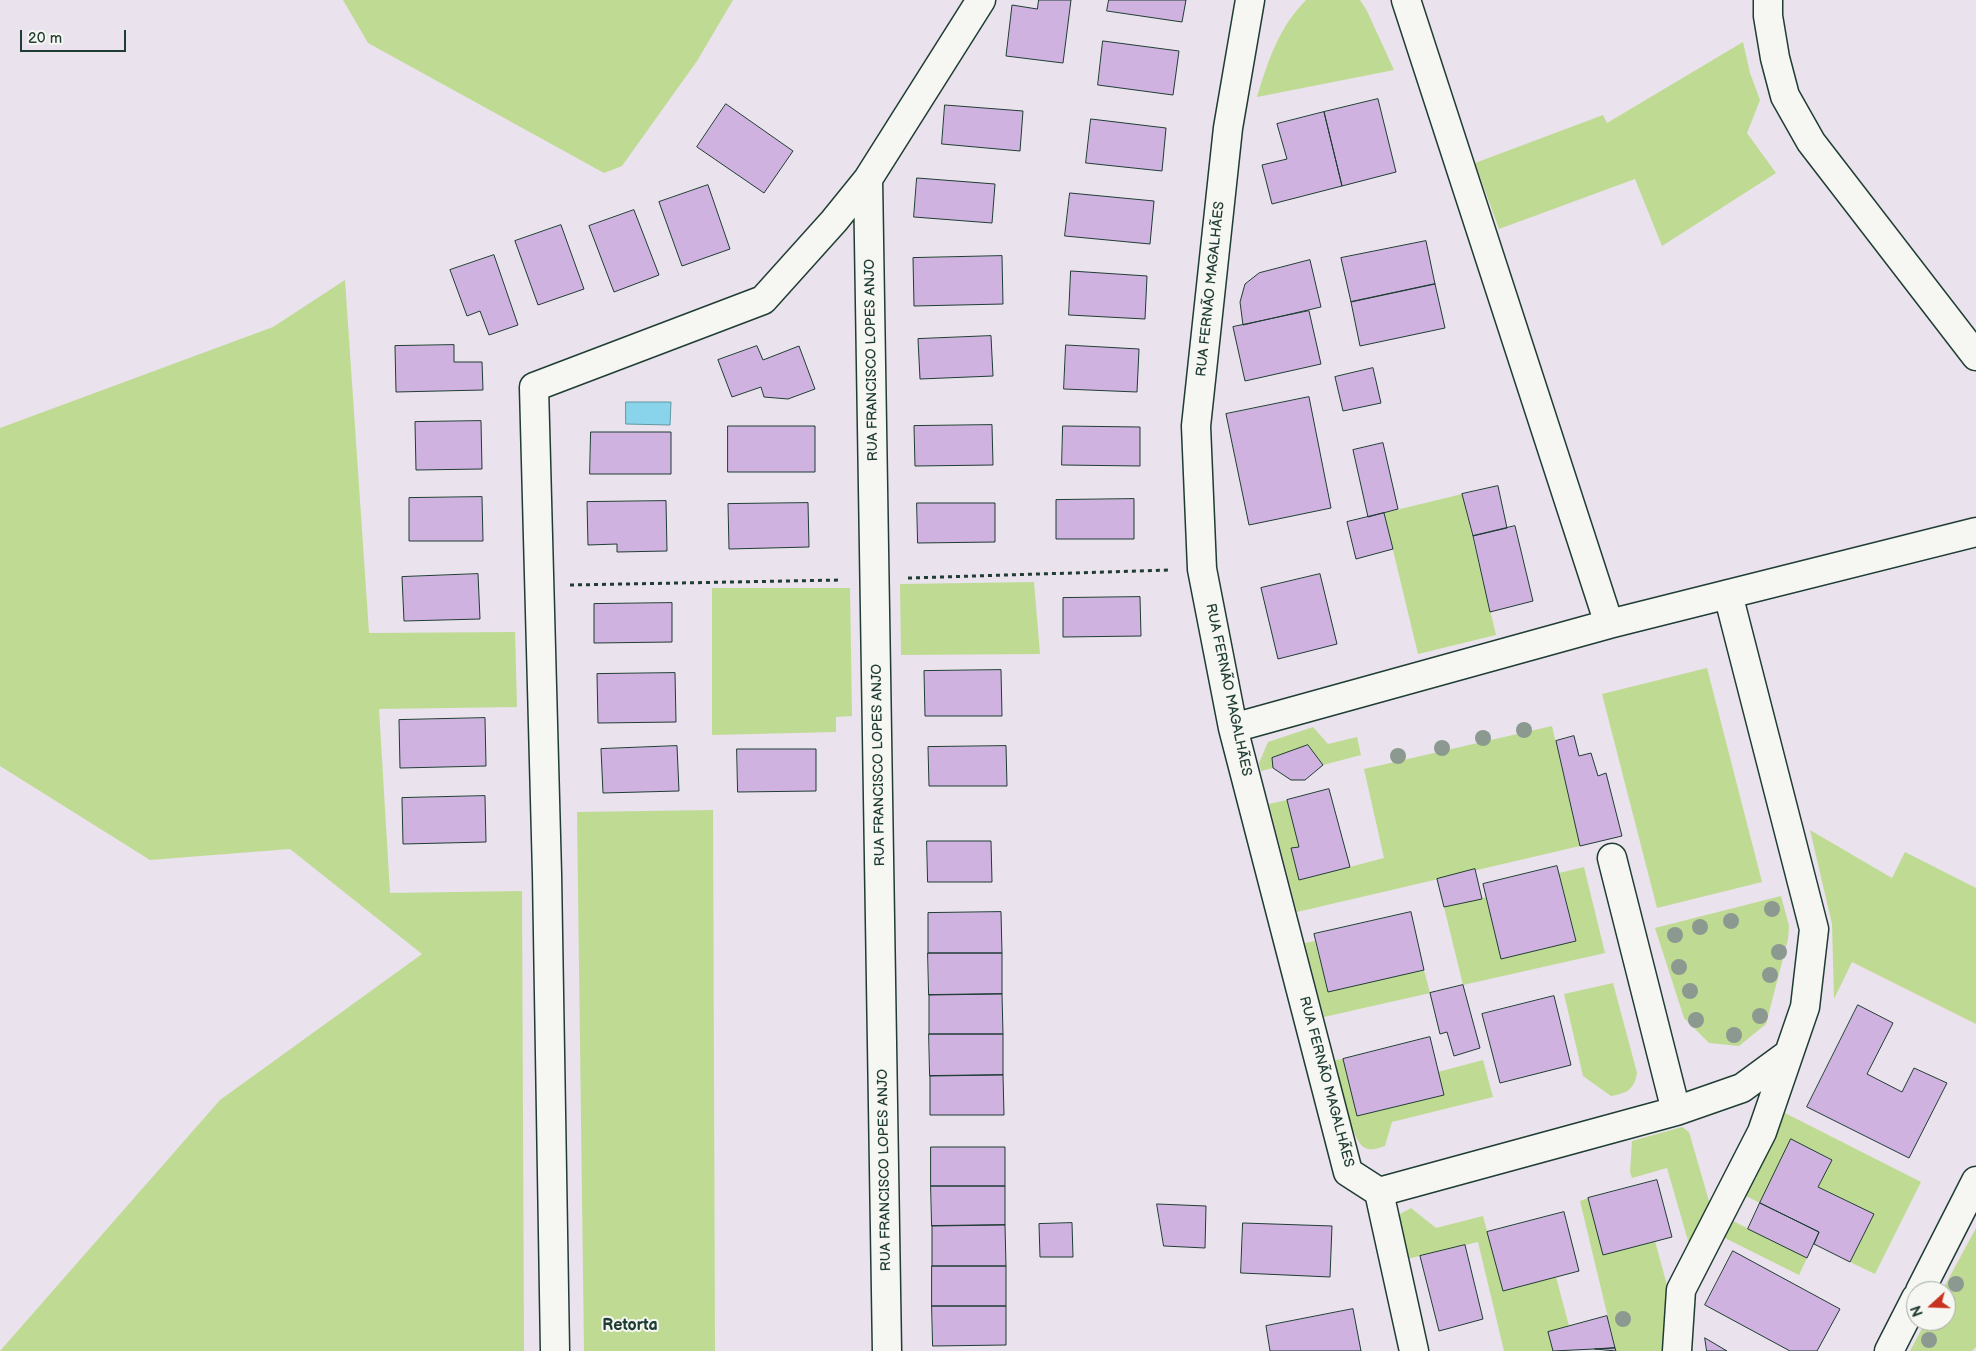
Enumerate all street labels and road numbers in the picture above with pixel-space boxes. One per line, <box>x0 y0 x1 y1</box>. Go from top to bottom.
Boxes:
street label: RUA FERNÃO MAGALHÃES <box>1193 201 1229 377</box>
street label: RUA FRANCISCO LOPES ANJO <box>862 259 882 461</box>
street label: RUA FERNÃO MAGALHÃES <box>1201 602 1255 778</box>
street label: RUA FRANCISCO LOPES ANJO <box>869 664 889 866</box>
street label: RUA FERNÃO MAGALHÃES <box>1295 995 1357 1169</box>
street label: RUA FRANCISCO LOPES ANJO <box>875 1069 895 1271</box>

